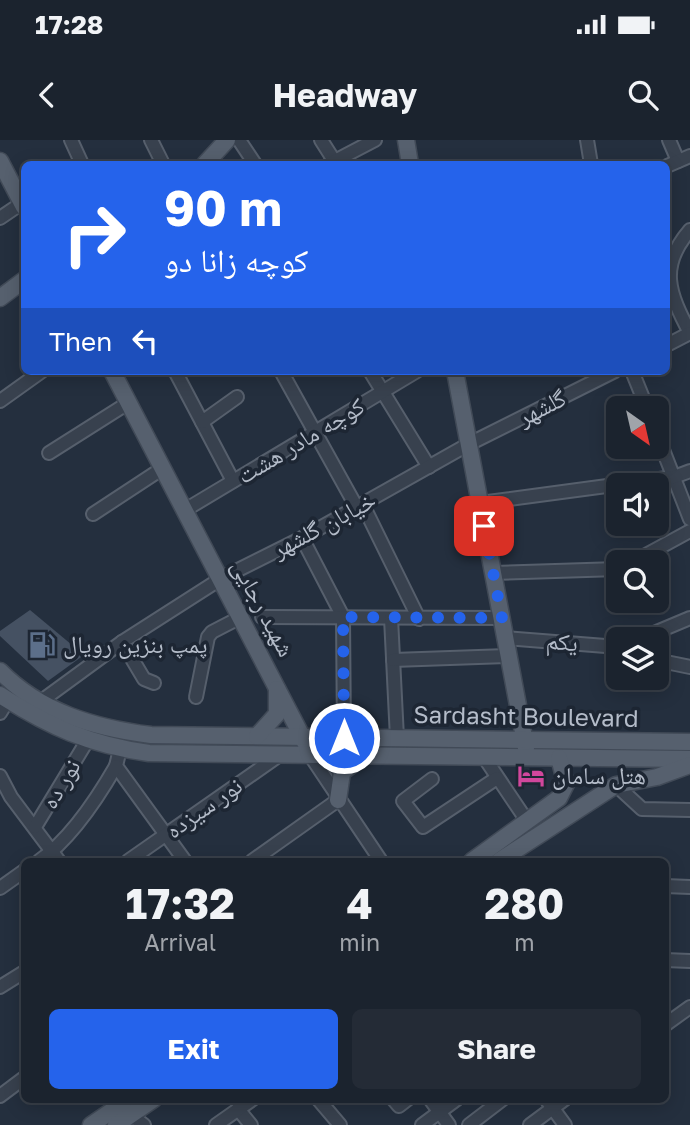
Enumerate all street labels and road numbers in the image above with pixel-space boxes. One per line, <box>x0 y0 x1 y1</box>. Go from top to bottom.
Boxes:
street label: گلشهر <box>511 382 570 432</box>
street label: کوچه مادر هشت <box>231 390 369 490</box>
street label: خیابان گلشهر <box>266 484 381 564</box>
street label: شهید رجایی <box>226 554 302 661</box>
street label: یکم <box>545 625 579 659</box>
street label: Sardasht Boulevard <box>413 699 639 732</box>
street label: نور ده <box>34 753 86 813</box>
street label: نور سیزده <box>159 770 247 844</box>

